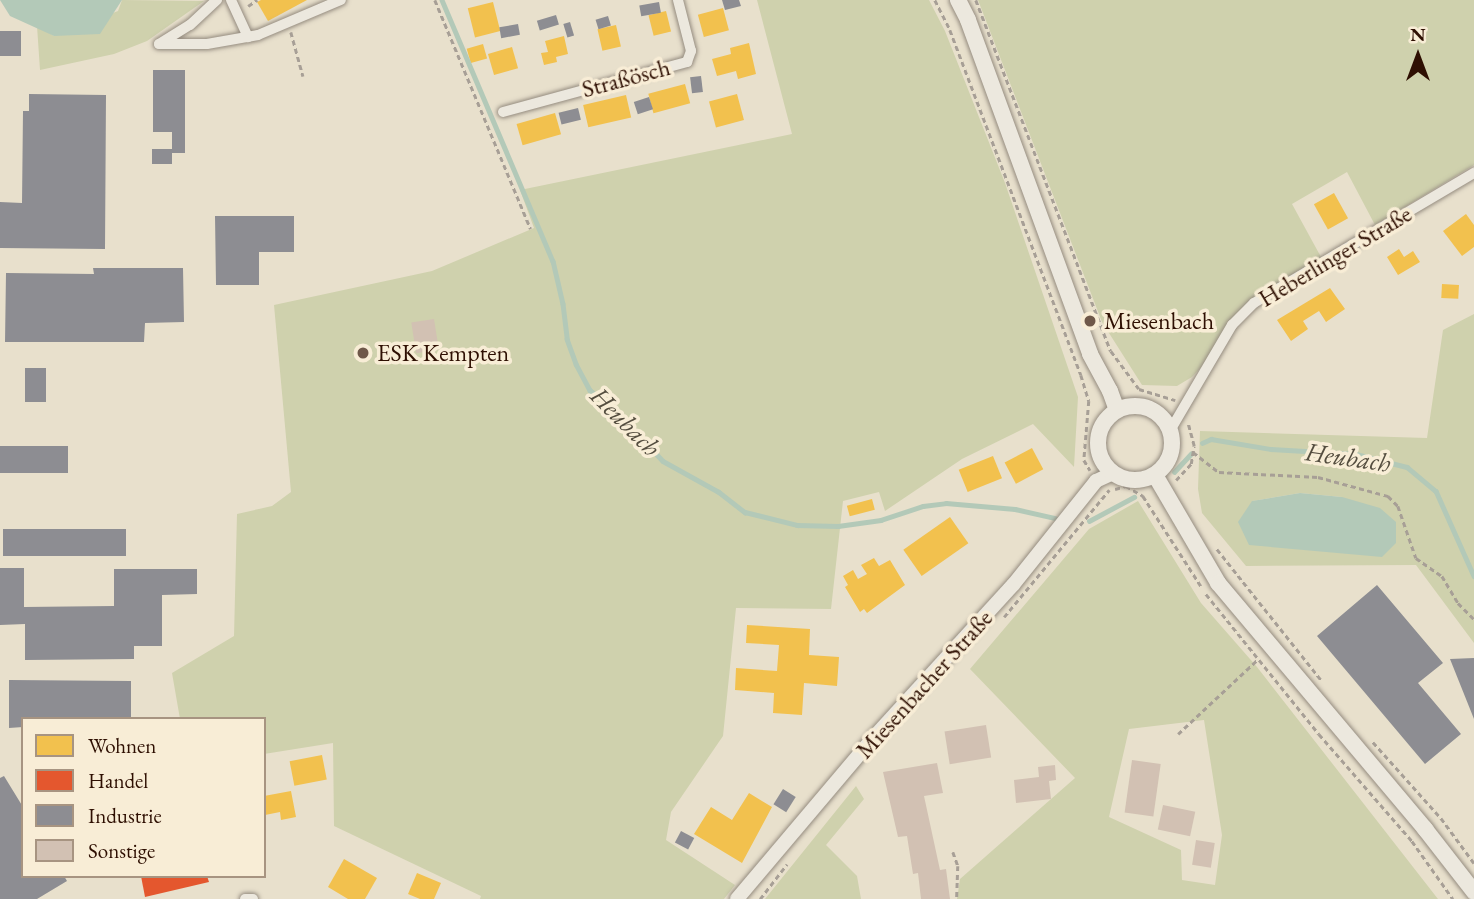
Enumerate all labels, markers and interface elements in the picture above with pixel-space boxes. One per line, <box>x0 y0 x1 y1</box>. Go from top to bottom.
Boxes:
north arrow <box>1383 21 1453 91</box>
text: N <box>1410 22 1426 47</box>
street label: Straßösch <box>579 52 673 104</box>
street label: Heberlinger Straße <box>1253 199 1417 313</box>
place label: Miesenbach <box>1104 307 1214 335</box>
marker: Miesenbach <box>1082 313 1098 329</box>
place label: ESK Kempten <box>377 339 509 367</box>
marker: ESK Kempten <box>355 345 371 361</box>
water label: Heubach <box>584 381 666 463</box>
water label: Heubach <box>1303 437 1393 479</box>
street label: Miesenbacher Straße <box>850 604 998 764</box>
legend <box>21 717 266 878</box>
text: Wohnen <box>88 732 156 759</box>
text: Handel <box>88 767 148 794</box>
text: Industrie <box>88 802 162 829</box>
text: Sonstige <box>88 837 155 864</box>

